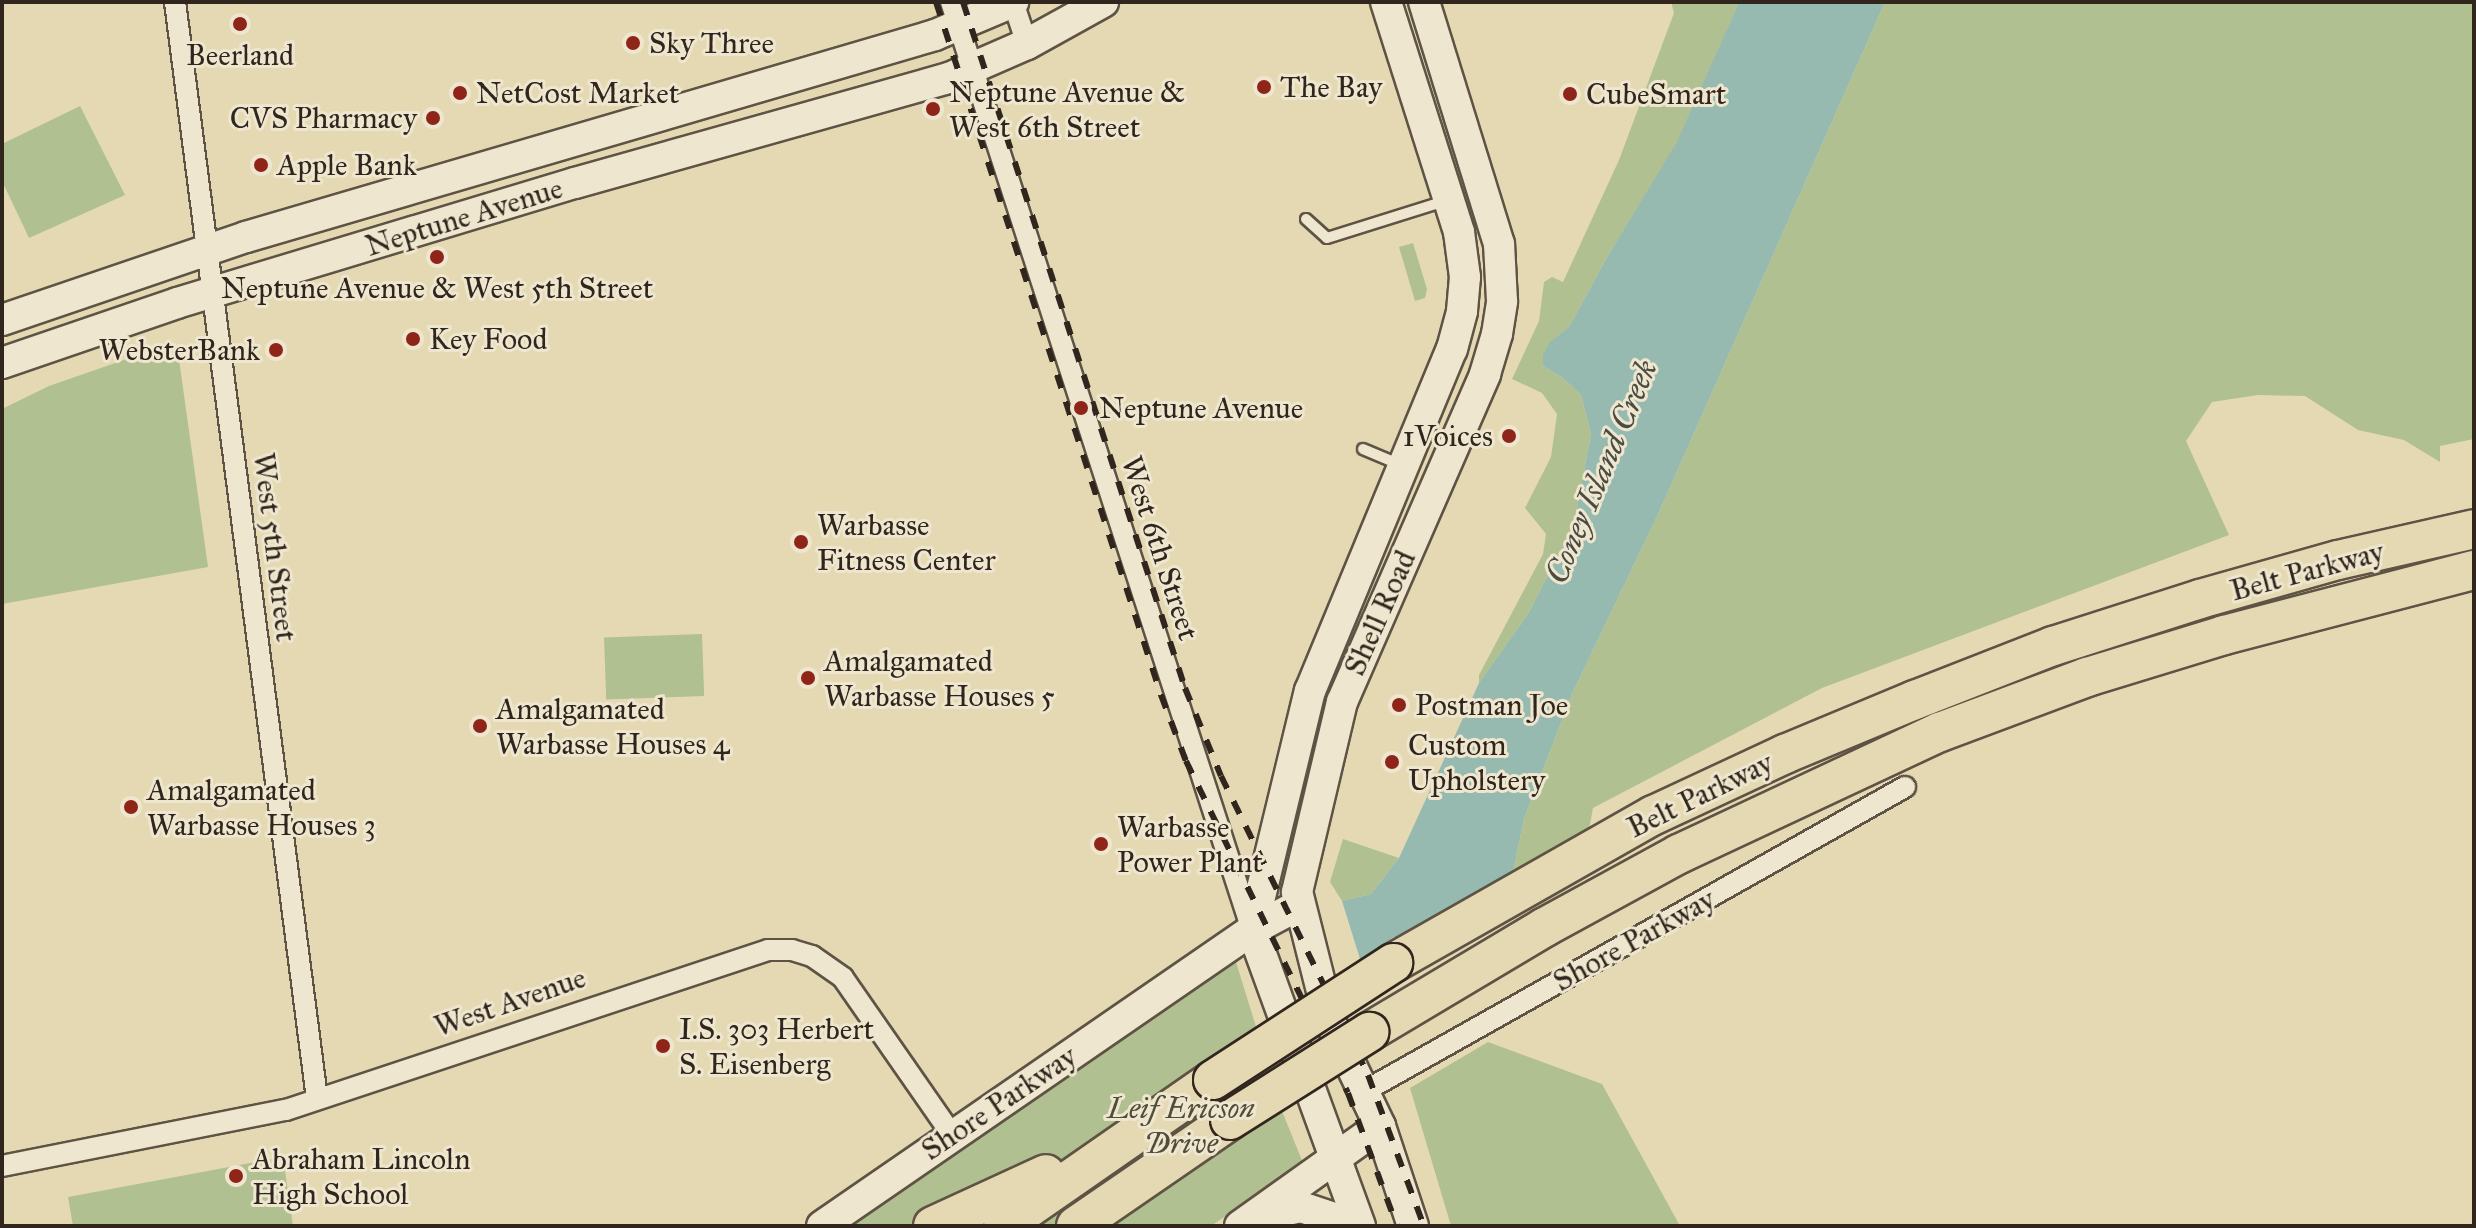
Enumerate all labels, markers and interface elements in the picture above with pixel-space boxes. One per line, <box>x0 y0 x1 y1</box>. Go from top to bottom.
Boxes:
marker: Beerland <box>231 15 249 33</box>
place label: Sky Three <box>649 25 774 61</box>
marker: Sky Three <box>624 34 642 52</box>
place label: Beerland <box>186 37 294 73</box>
place label: The Bay <box>1280 69 1382 105</box>
place label: Neptune Avenue & West 6th Street <box>949 74 1185 144</box>
place label: NetCost Market <box>476 75 679 111</box>
place label: CubeSmart <box>1586 76 1726 112</box>
marker: The Bay <box>1255 78 1273 96</box>
marker: NetCost Market <box>451 84 469 102</box>
marker: CubeSmart <box>1561 85 1579 103</box>
place label: CVS Pharmacy <box>230 100 417 136</box>
marker: Neptune Avenue & West 6th Street <box>924 100 942 118</box>
marker: CVS Pharmacy <box>424 109 442 127</box>
place label: Apple Bank <box>277 147 417 183</box>
marker: Apple Bank <box>252 156 270 174</box>
street label: Neptune Avenue <box>361 170 567 264</box>
marker: Neptune Avenue & West 5th Street <box>428 248 446 266</box>
place label: Neptune Avenue & West 5th Street <box>221 270 653 306</box>
place label: Key Food <box>429 321 547 357</box>
marker: Key Food <box>404 330 422 348</box>
place label: WebsterBank <box>98 332 260 368</box>
marker: WebsterBank <box>267 341 285 359</box>
water label: Coney Island Creek <box>1538 355 1666 589</box>
place label: Neptune Avenue <box>1099 390 1303 426</box>
marker: Neptune Avenue <box>1070 397 1092 419</box>
place label: 1Voices <box>1403 418 1493 454</box>
marker: 1Voices <box>1500 427 1518 445</box>
street label: West 5th Street <box>246 451 304 643</box>
street label: West 6th Street <box>1113 451 1207 645</box>
place label: Warbasse Fitness Center <box>817 507 996 578</box>
marker: Warbasse Fitness Center <box>792 533 810 551</box>
street label: Belt Parkway <box>2226 533 2388 609</box>
street label: Shell Road <box>1337 545 1423 681</box>
place label: Amalgamated Warbasse Houses 5 <box>824 643 1055 714</box>
marker: Amalgamated Warbasse Houses 5 <box>799 669 817 687</box>
place label: Postman Joe <box>1415 687 1568 723</box>
place label: Amalgamated Warbasse Houses 4 <box>496 691 729 762</box>
marker: Postman Joe <box>1390 696 1408 714</box>
marker: Amalgamated Warbasse Houses 4 <box>471 717 489 735</box>
place label: Custom Upholstery <box>1408 727 1545 798</box>
street label: Belt Parkway <box>1621 744 1779 846</box>
marker: Custom Upholstery <box>1383 753 1401 771</box>
place label: Amalgamated Warbasse Houses 3 <box>147 772 376 842</box>
marker: Amalgamated Warbasse Houses 3 <box>122 798 140 816</box>
place label: Warbasse Power Plant <box>1117 809 1263 880</box>
marker: Warbasse Power Plant <box>1092 835 1110 853</box>
street label: Shore Parkway <box>1547 881 1721 999</box>
street label: West Avenue <box>430 959 590 1045</box>
place label: I.S. 303 Herbert S. Eisenberg <box>679 1011 874 1082</box>
marker: I.S. 303 Herbert S. Eisenberg <box>654 1037 672 1055</box>
street label: Shore Parkway <box>915 1038 1083 1168</box>
park label: Leif Ericson Drive <box>1107 1090 1255 1160</box>
place label: Abraham Lincoln High School <box>252 1141 470 1212</box>
marker: Abraham Lincoln High School <box>227 1167 245 1185</box>

